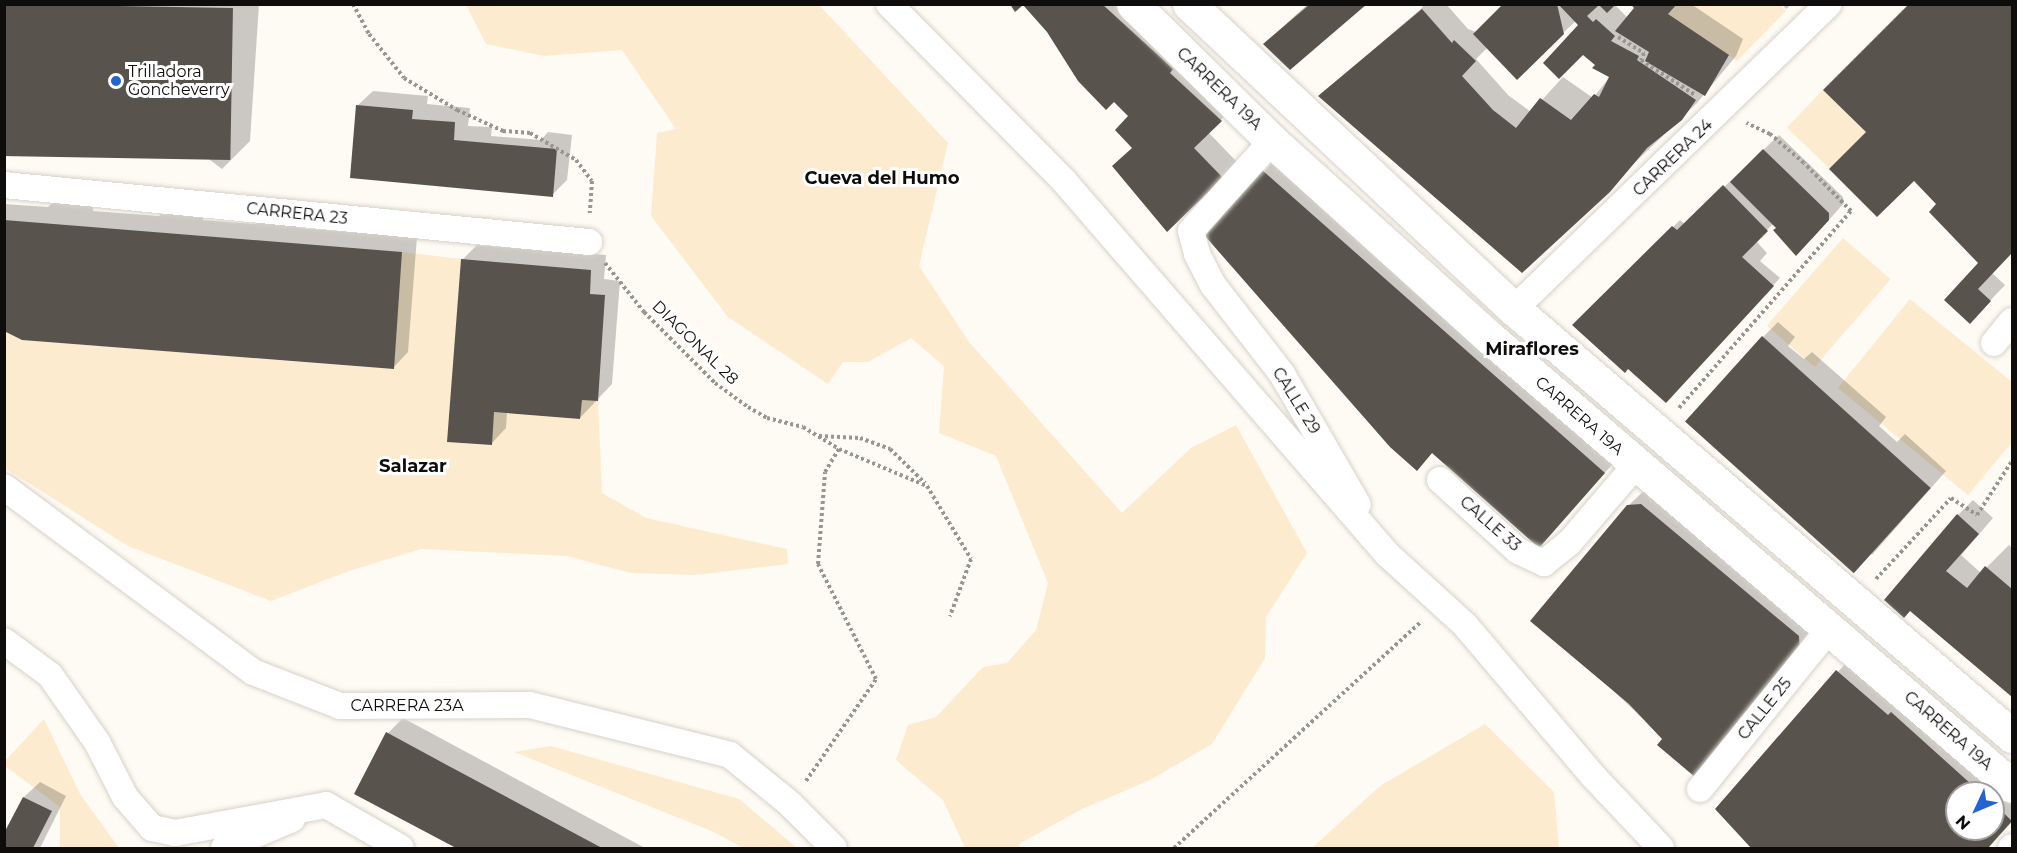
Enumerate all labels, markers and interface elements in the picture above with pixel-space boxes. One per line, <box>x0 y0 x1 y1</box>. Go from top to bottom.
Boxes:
street label: CARRERA 19A <box>1173 44 1265 134</box>
place label: Trilladora Goncheverry <box>128 62 230 100</box>
marker: Trilladora Goncheverry <box>109 74 123 88</box>
street label: CARRERA 24 <box>1629 115 1717 201</box>
district label: Cueva del Humo <box>805 167 959 189</box>
street label: CARRERA 23 <box>245 199 349 229</box>
street label: DIAGONAL 28 <box>648 297 742 389</box>
district label: Miraflores <box>1485 338 1579 360</box>
street label: CALLE 29 <box>1268 364 1324 438</box>
street label: CARRERA 19A <box>1531 373 1627 459</box>
district label: Salazar <box>379 455 447 477</box>
street label: CALLE 33 <box>1456 492 1524 556</box>
street label: CALLE 25 <box>1734 674 1796 744</box>
street label: CARRERA 19A <box>1900 688 1996 774</box>
street label: CARRERA 23A <box>350 696 464 716</box>
north arrow <box>1945 781 2005 841</box>
text: N <box>1952 811 1974 834</box>

